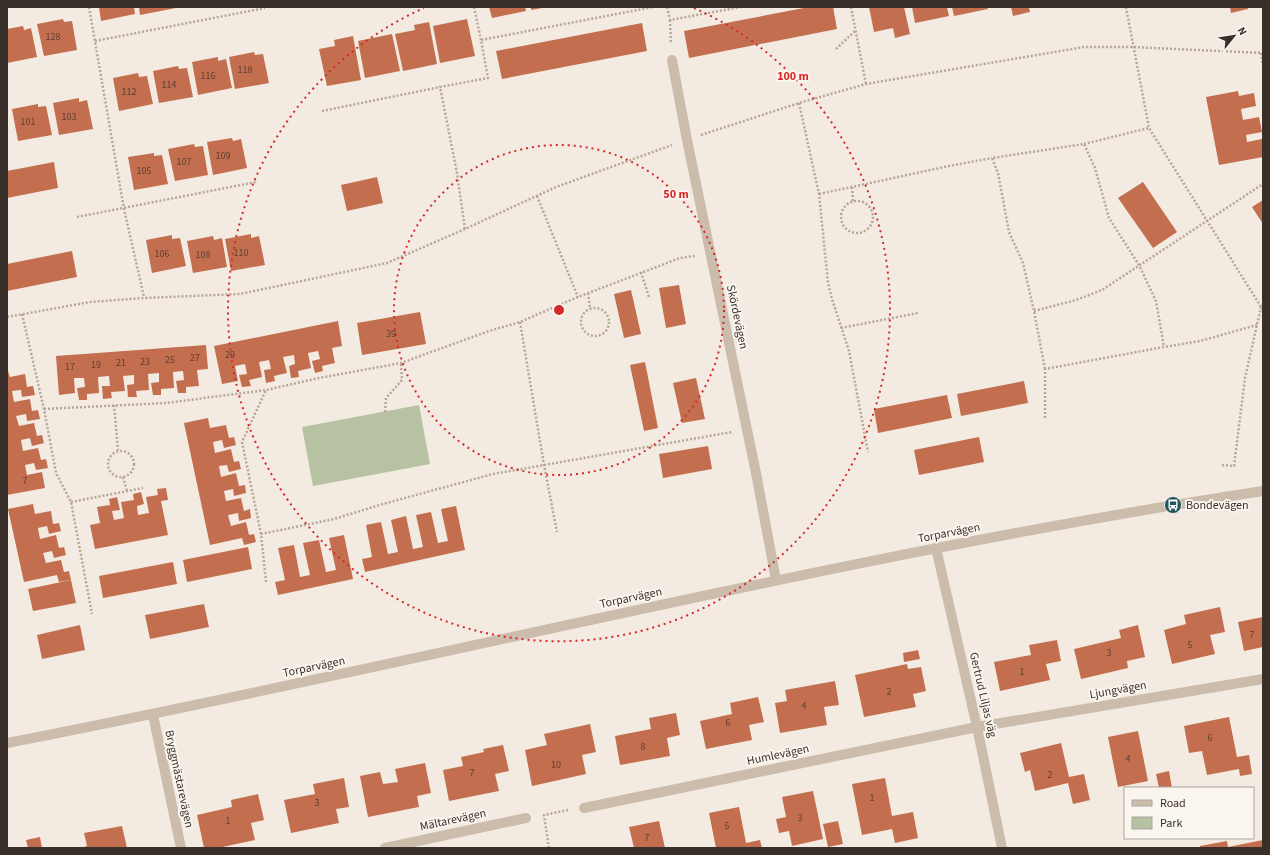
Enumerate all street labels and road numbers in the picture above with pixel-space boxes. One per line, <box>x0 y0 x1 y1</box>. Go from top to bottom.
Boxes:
street label: Skördevägen <box>722 283 752 351</box>
street label: Torparvägen <box>916 519 982 547</box>
street label: Torparvägen <box>598 583 664 613</box>
street label: Gertrud Liljas väg <box>965 651 1001 739</box>
street label: Torparvägen <box>281 652 347 682</box>
street label: Ljungvägen <box>1088 677 1148 703</box>
street label: Bryggmästarevägen <box>160 728 198 830</box>
street label: Humlevägen <box>745 740 811 770</box>
street label: Mältarevägen <box>418 805 488 835</box>

